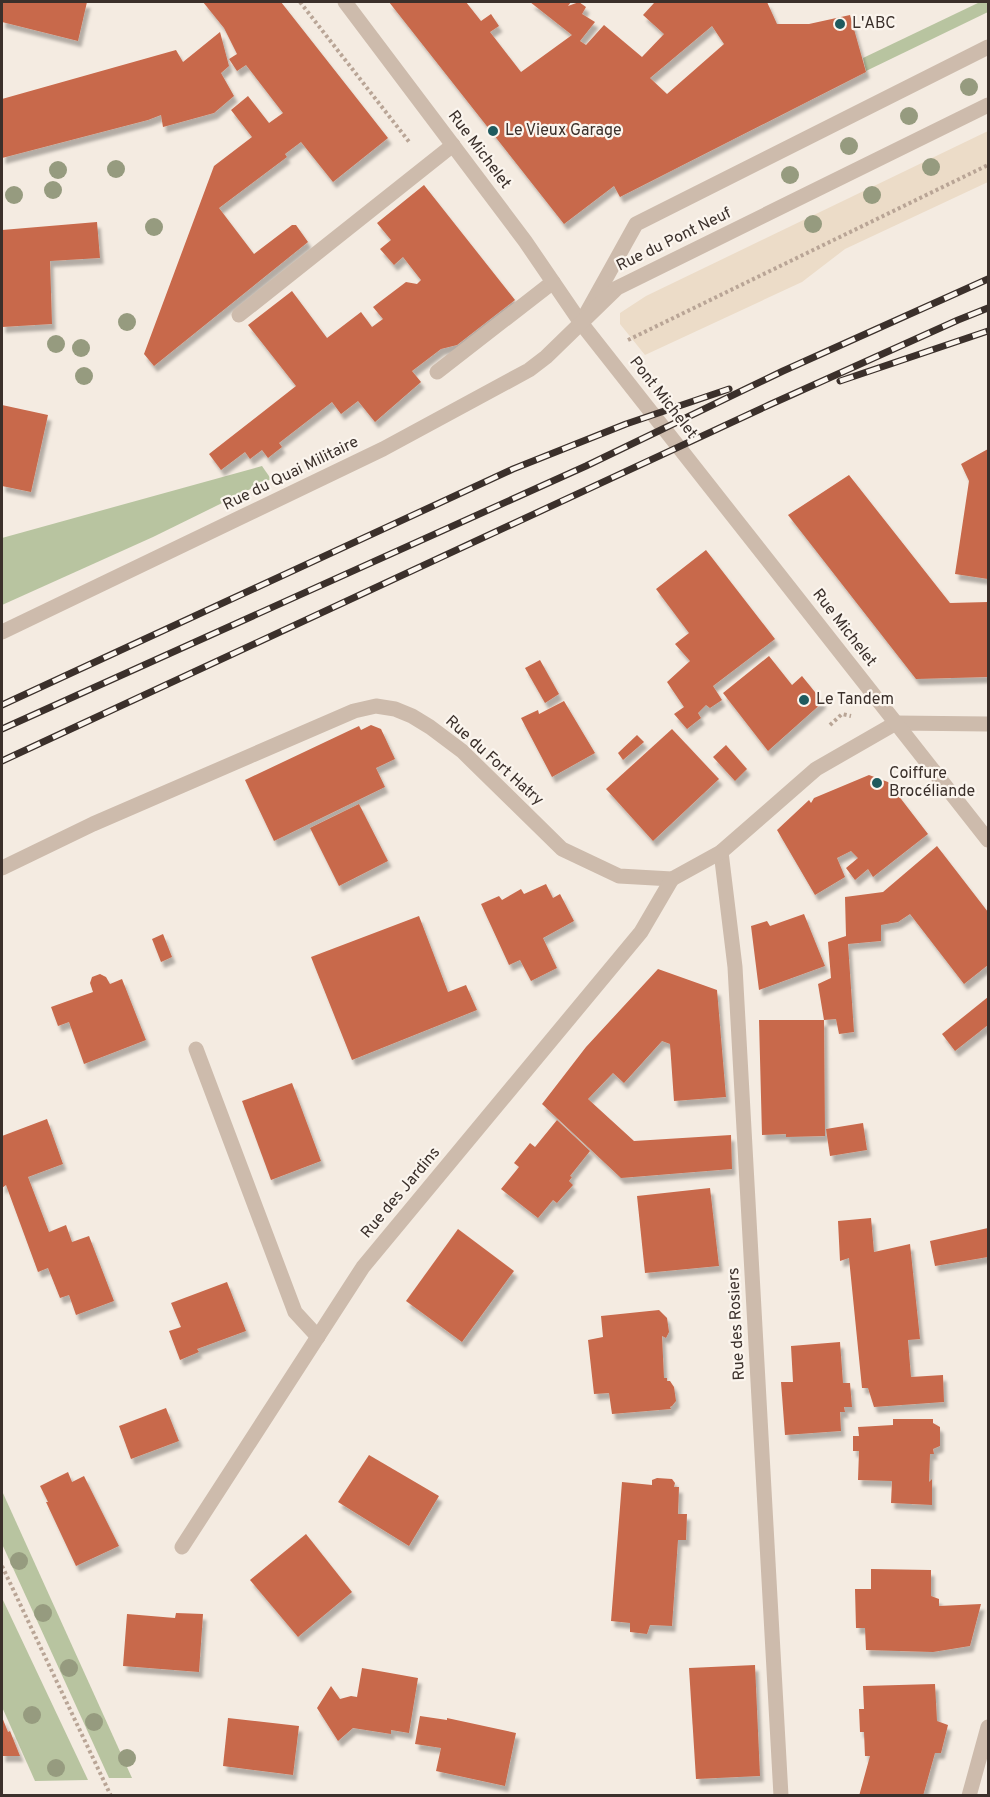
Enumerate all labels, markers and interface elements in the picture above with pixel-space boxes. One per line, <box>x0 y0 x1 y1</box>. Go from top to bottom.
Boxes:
place label: L'ABC <box>852 14 896 34</box>
marker: L'ABC <box>833 17 847 31</box>
street label: Rue Michelet <box>443 107 515 193</box>
place label: Le Vieux Garage <box>505 121 622 141</box>
marker: Le Vieux Garage <box>486 124 500 138</box>
street label: Rue du Pont Neuf <box>613 203 735 276</box>
street label: Pont Michelet <box>625 353 701 443</box>
street label: Rue du Quai Militaire <box>220 432 362 516</box>
street label: Rue Michelet <box>807 585 881 671</box>
place label: Le Tandem <box>816 690 894 710</box>
marker: Le Tandem <box>797 693 811 707</box>
street label: Rue du Fort Hatry <box>441 712 547 810</box>
place label: Coiffure Brocéliande <box>889 764 975 802</box>
marker: Coiffure Brocéliande <box>870 776 884 790</box>
street label: Rue des Jardins <box>357 1143 445 1243</box>
street label: Rue des Rosiers <box>724 1267 750 1381</box>

